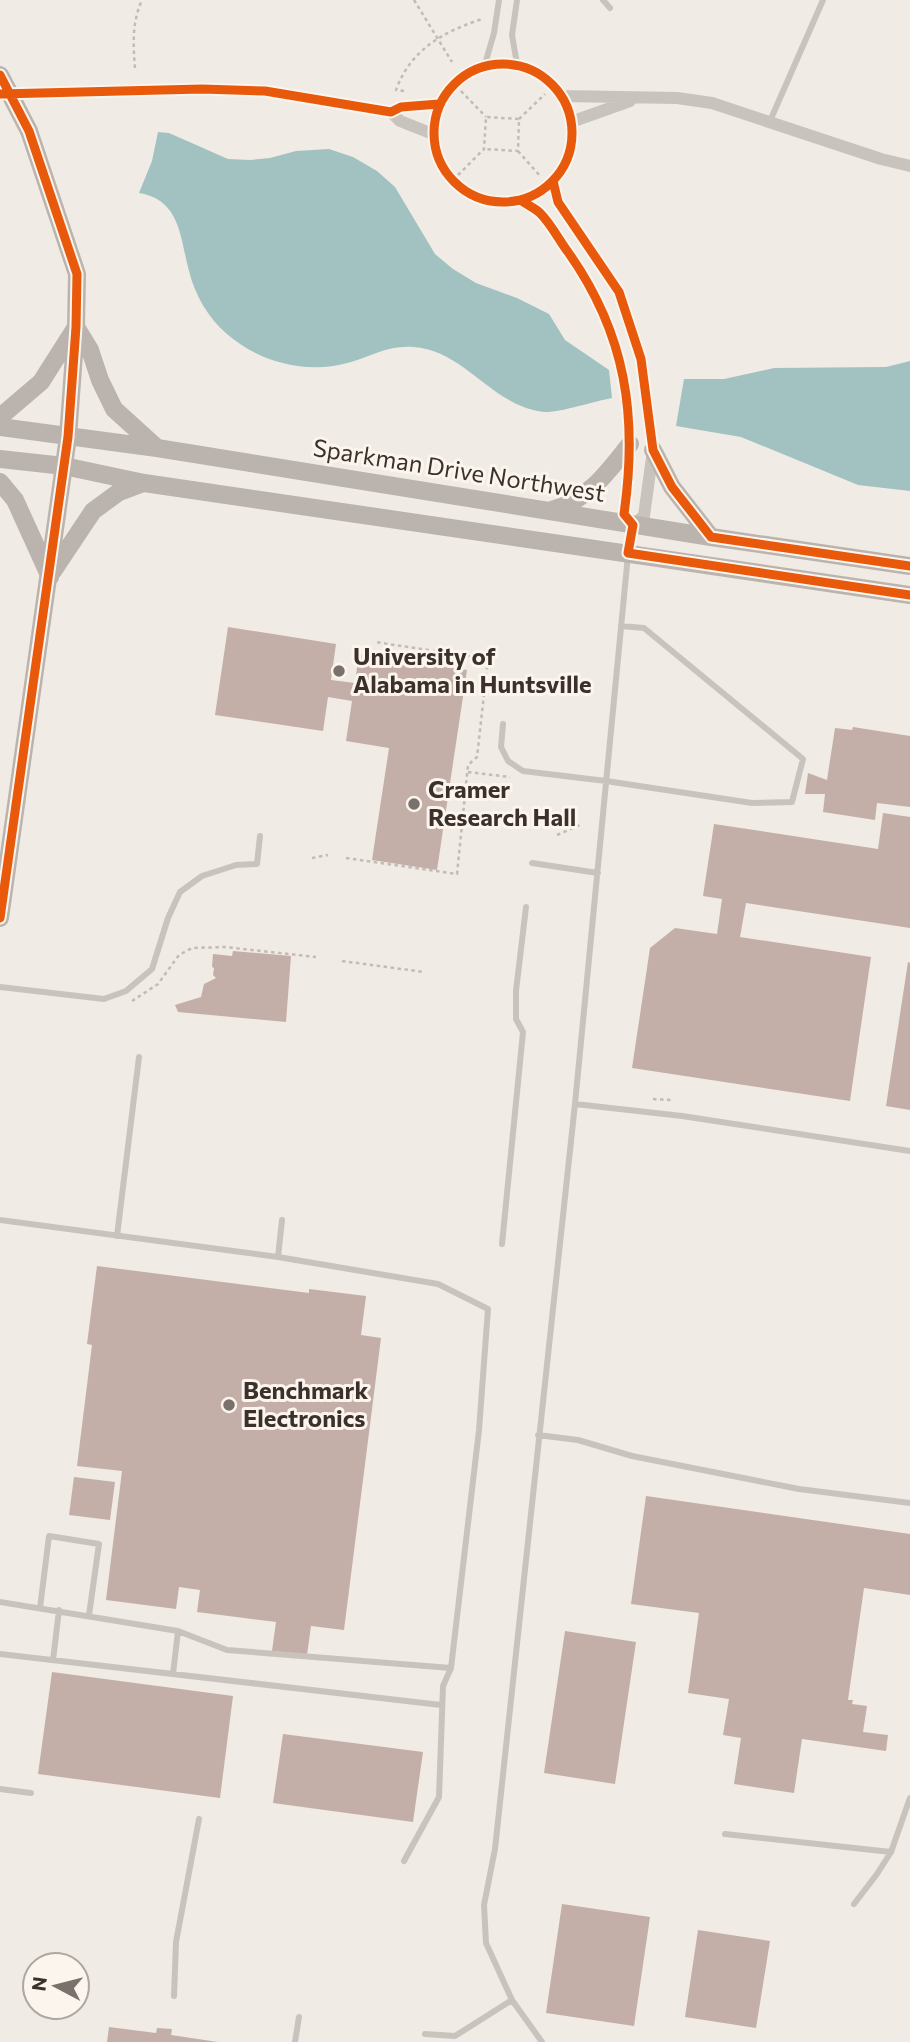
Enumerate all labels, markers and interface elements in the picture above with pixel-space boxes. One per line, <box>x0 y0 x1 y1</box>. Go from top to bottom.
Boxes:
street label: Sparkman Drive Northwest <box>311 432 607 507</box>
place label: University of Alabama in Huntsville <box>353 641 592 698</box>
marker: University of Alabama in Huntsville <box>331 663 347 679</box>
place label: Cramer Research Hall <box>428 774 576 831</box>
marker: Cramer Research Hall <box>406 796 422 812</box>
place label: Benchmark Electronics <box>243 1375 368 1432</box>
marker: Benchmark Electronics <box>221 1397 237 1413</box>
north arrow <box>21 1951 91 2021</box>
text: N <box>26 1975 51 1992</box>

